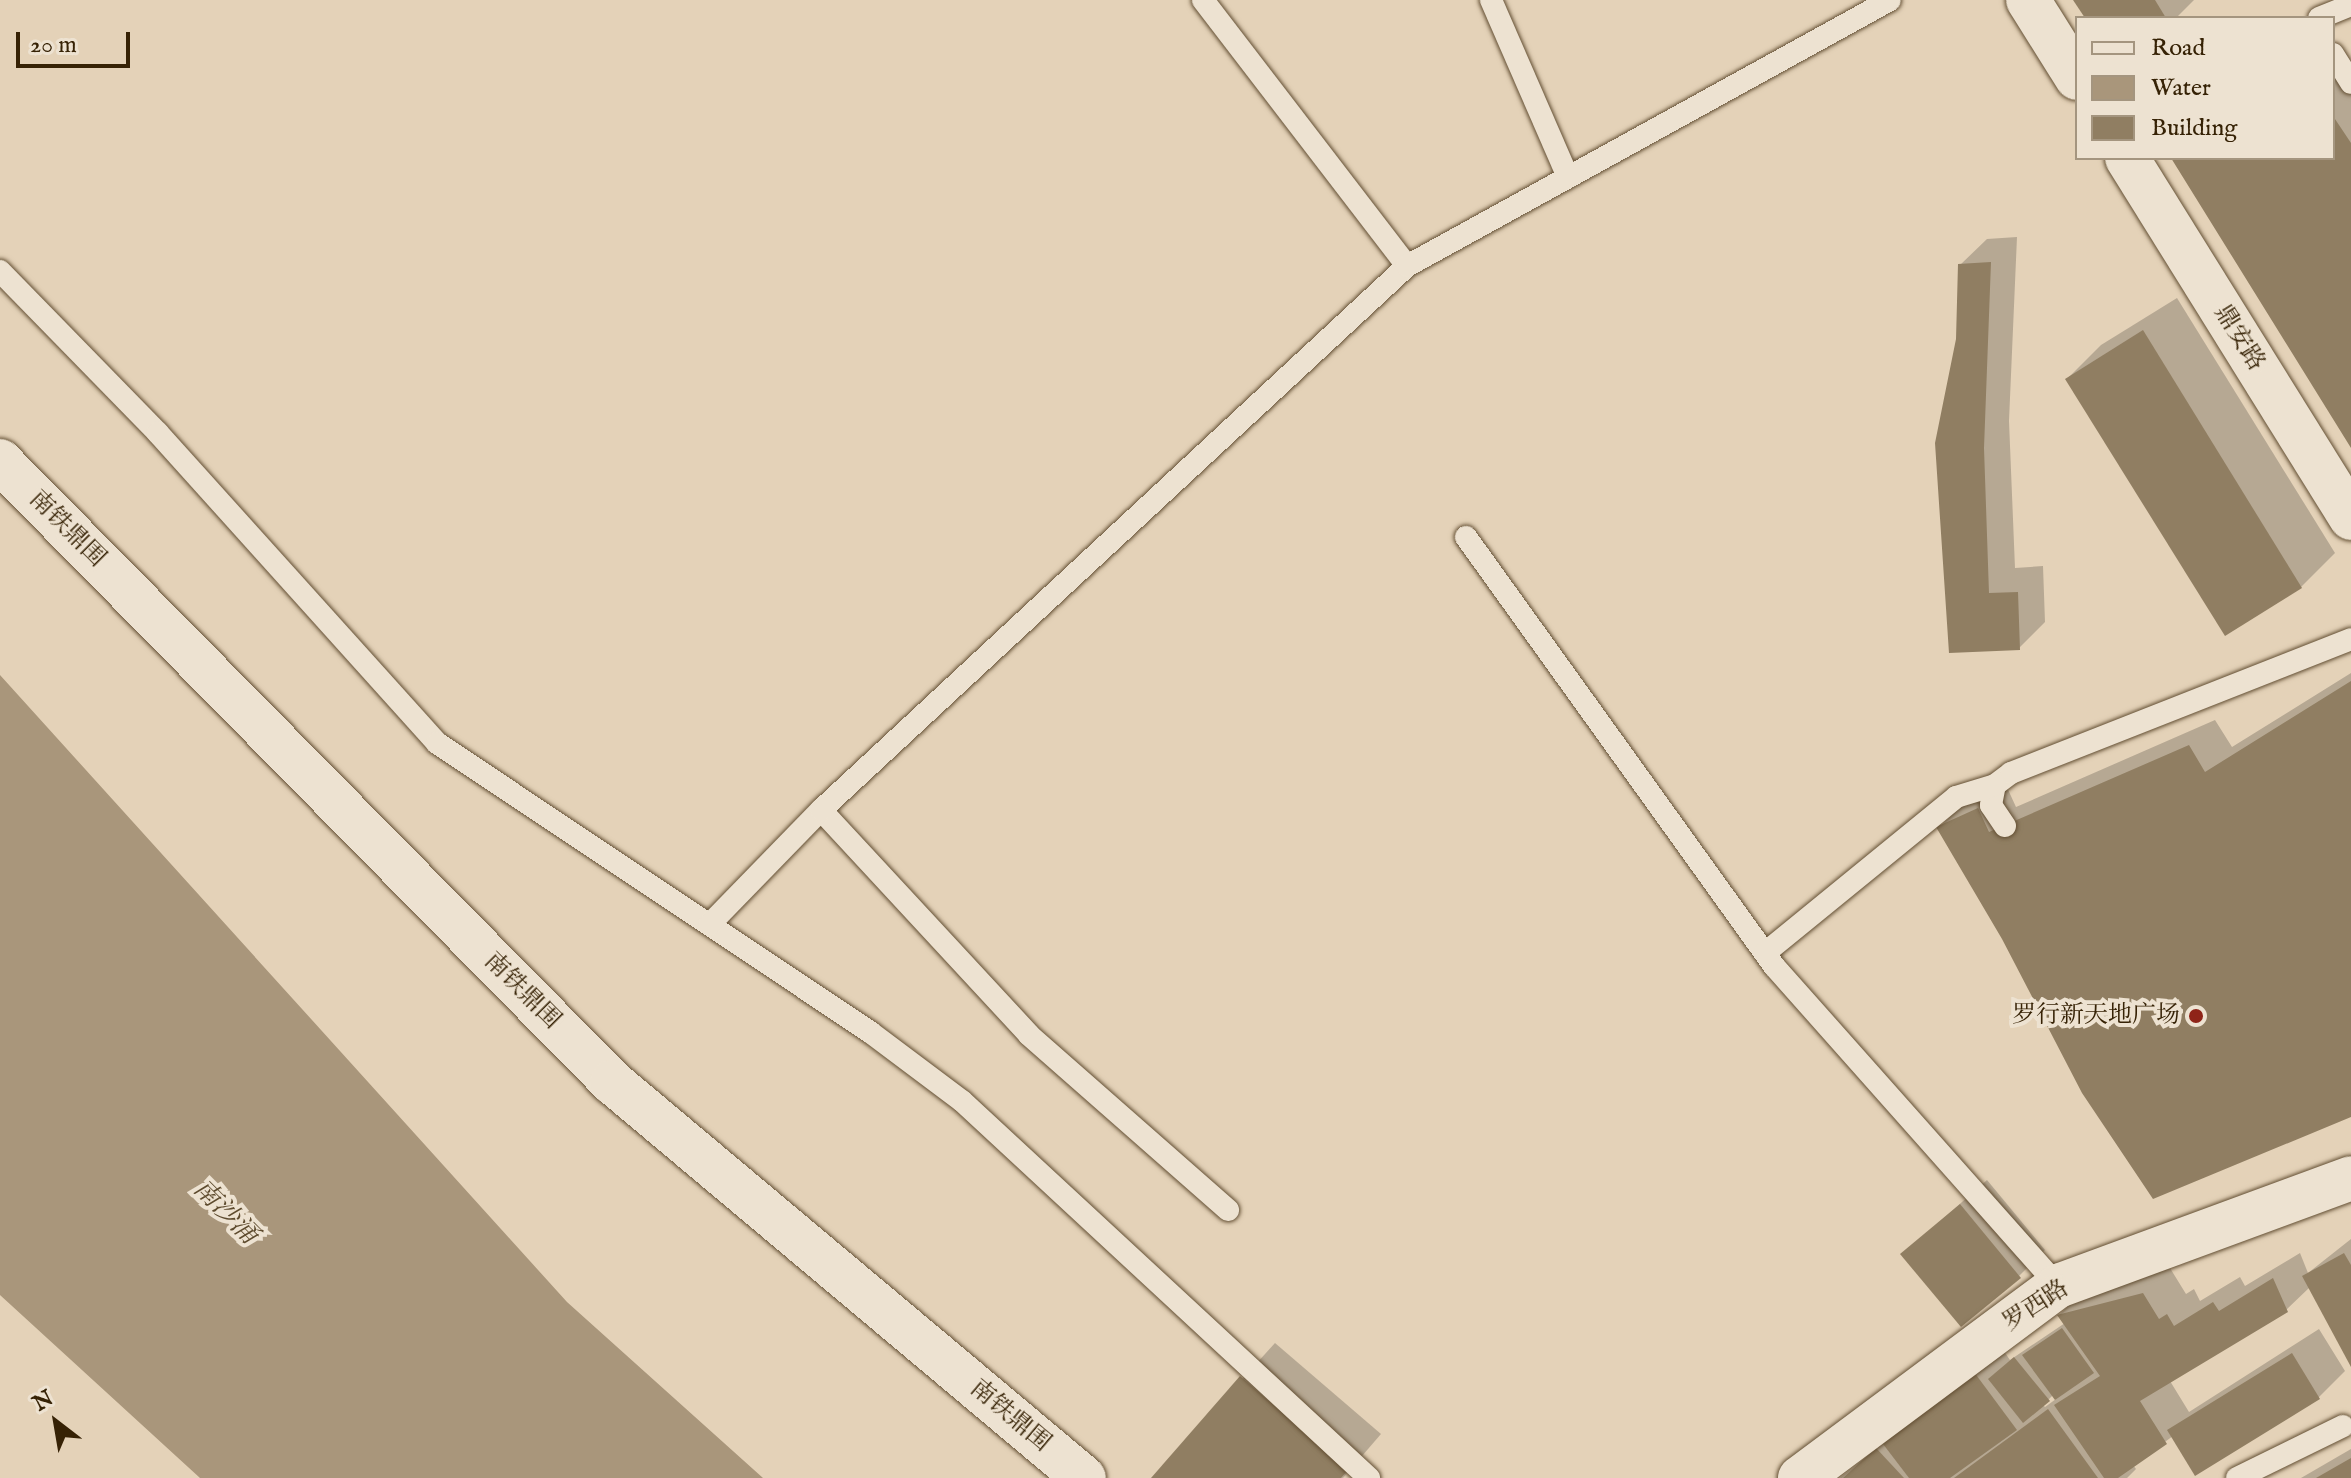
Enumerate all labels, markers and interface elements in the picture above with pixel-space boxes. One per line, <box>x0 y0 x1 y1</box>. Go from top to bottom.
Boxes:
scale bar <box>20 16 134 66</box>
legend <box>2075 16 2335 160</box>
text: 20 m <box>30 30 77 61</box>
text: Road <box>2151 33 2205 64</box>
text: Water <box>2151 73 2211 104</box>
text: Building <box>2151 113 2237 144</box>
street label: 鼎安路 <box>2208 300 2270 376</box>
street label: 南铁鼎围 <box>23 485 111 573</box>
street label: 南铁鼎围 <box>478 947 566 1035</box>
place label: 罗行新天地广场 <box>2012 1002 2180 1030</box>
marker: 罗行新天地广场 <box>2187 1007 2205 1025</box>
water label: 南沙涌 <box>186 1173 264 1251</box>
street label: 罗西路 <box>1998 1274 2074 1338</box>
street label: 南铁鼎围 <box>964 1374 1056 1458</box>
north arrow <box>16 1382 96 1462</box>
text: N <box>28 1385 59 1418</box>

